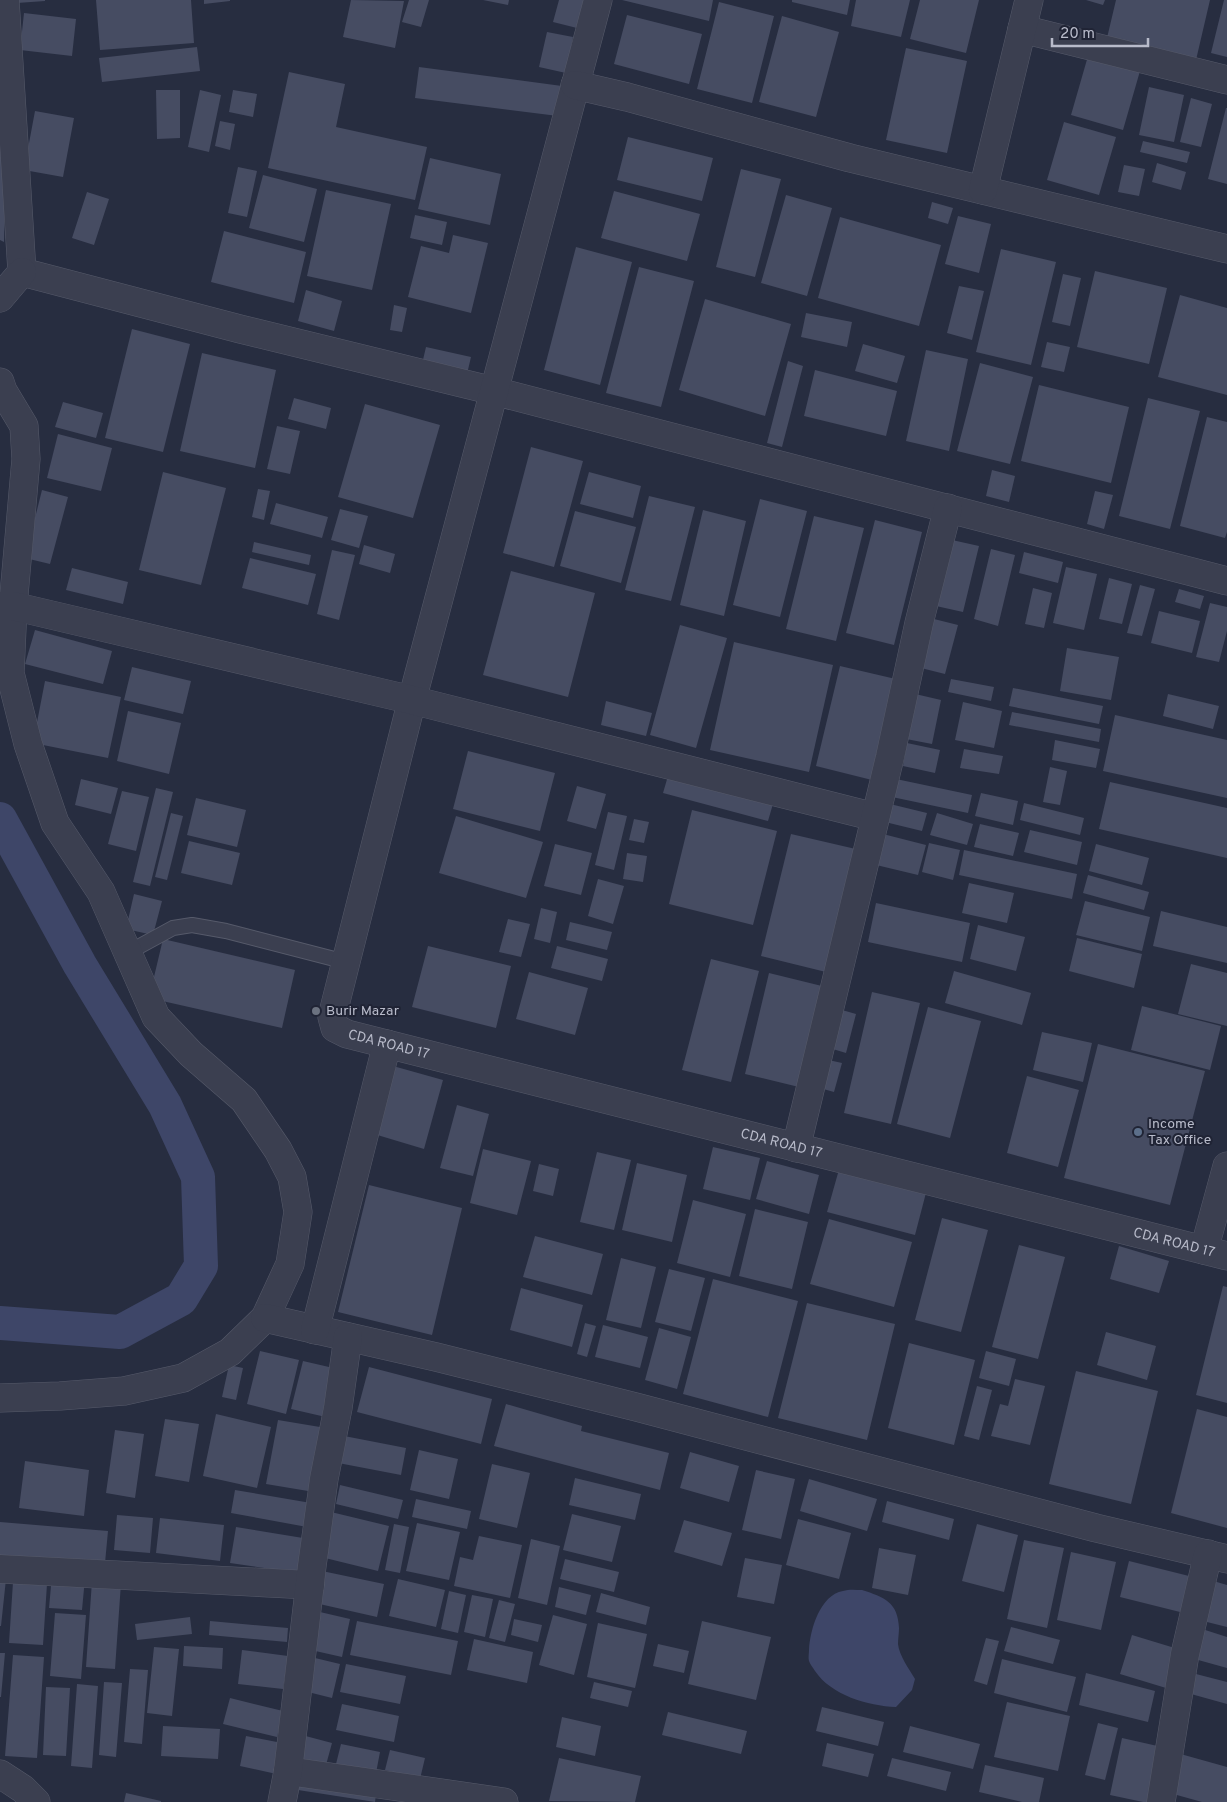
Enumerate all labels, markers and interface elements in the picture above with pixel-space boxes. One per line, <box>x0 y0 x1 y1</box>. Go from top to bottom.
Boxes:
scale bar <box>1052 15 1148 47</box>
text: 20 m <box>1060 25 1095 44</box>
place label: Burir Mazar <box>326 1003 400 1020</box>
marker: Burir Mazar <box>310 1005 322 1017</box>
street label: CDA ROAD 17 <box>346 1026 431 1063</box>
place label: Income Tax Office <box>1148 1116 1211 1149</box>
street label: CDA ROAD 17 <box>739 1125 824 1162</box>
marker: Income Tax Office <box>1132 1126 1144 1138</box>
street label: CDA ROAD 17 <box>1131 1224 1217 1261</box>

